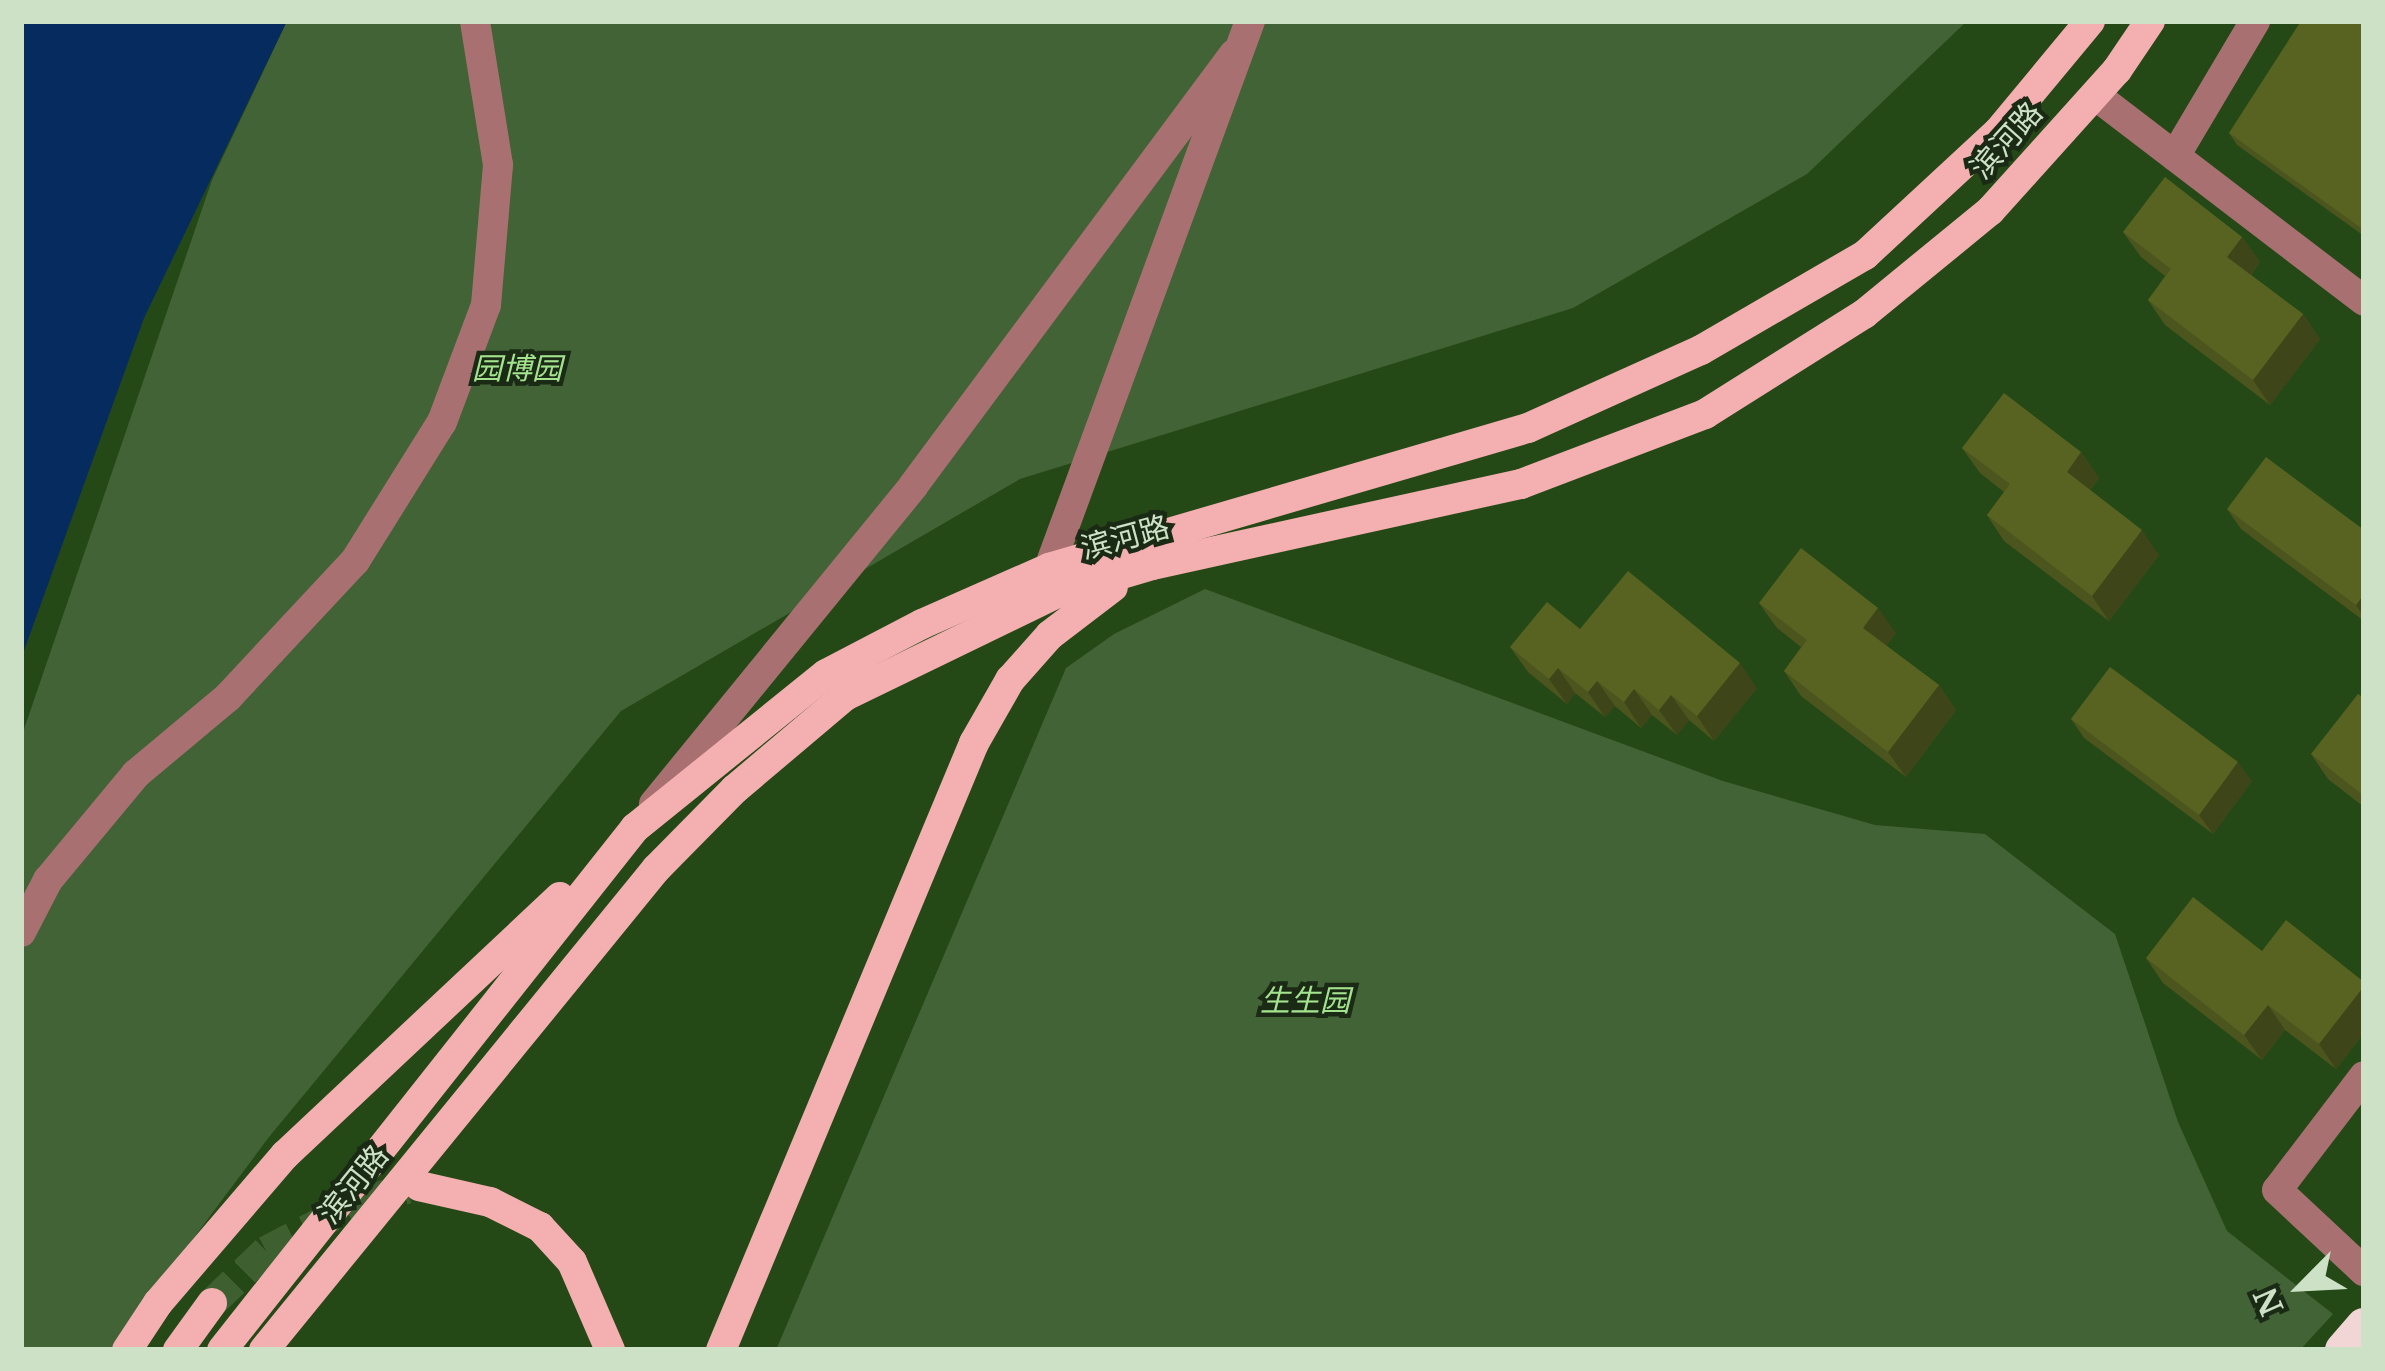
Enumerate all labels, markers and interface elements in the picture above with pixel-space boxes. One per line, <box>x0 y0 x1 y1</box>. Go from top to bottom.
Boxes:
street label: 滨河路 <box>1963 95 2049 185</box>
park label: 园博园 <box>472 350 562 386</box>
street label: 滨河路 <box>1077 508 1173 566</box>
park label: 生生园 <box>1260 982 1350 1018</box>
street label: 滨河路 <box>311 1138 395 1230</box>
north arrow <box>2241 1227 2361 1347</box>
text: N <box>2242 1281 2294 1323</box>

